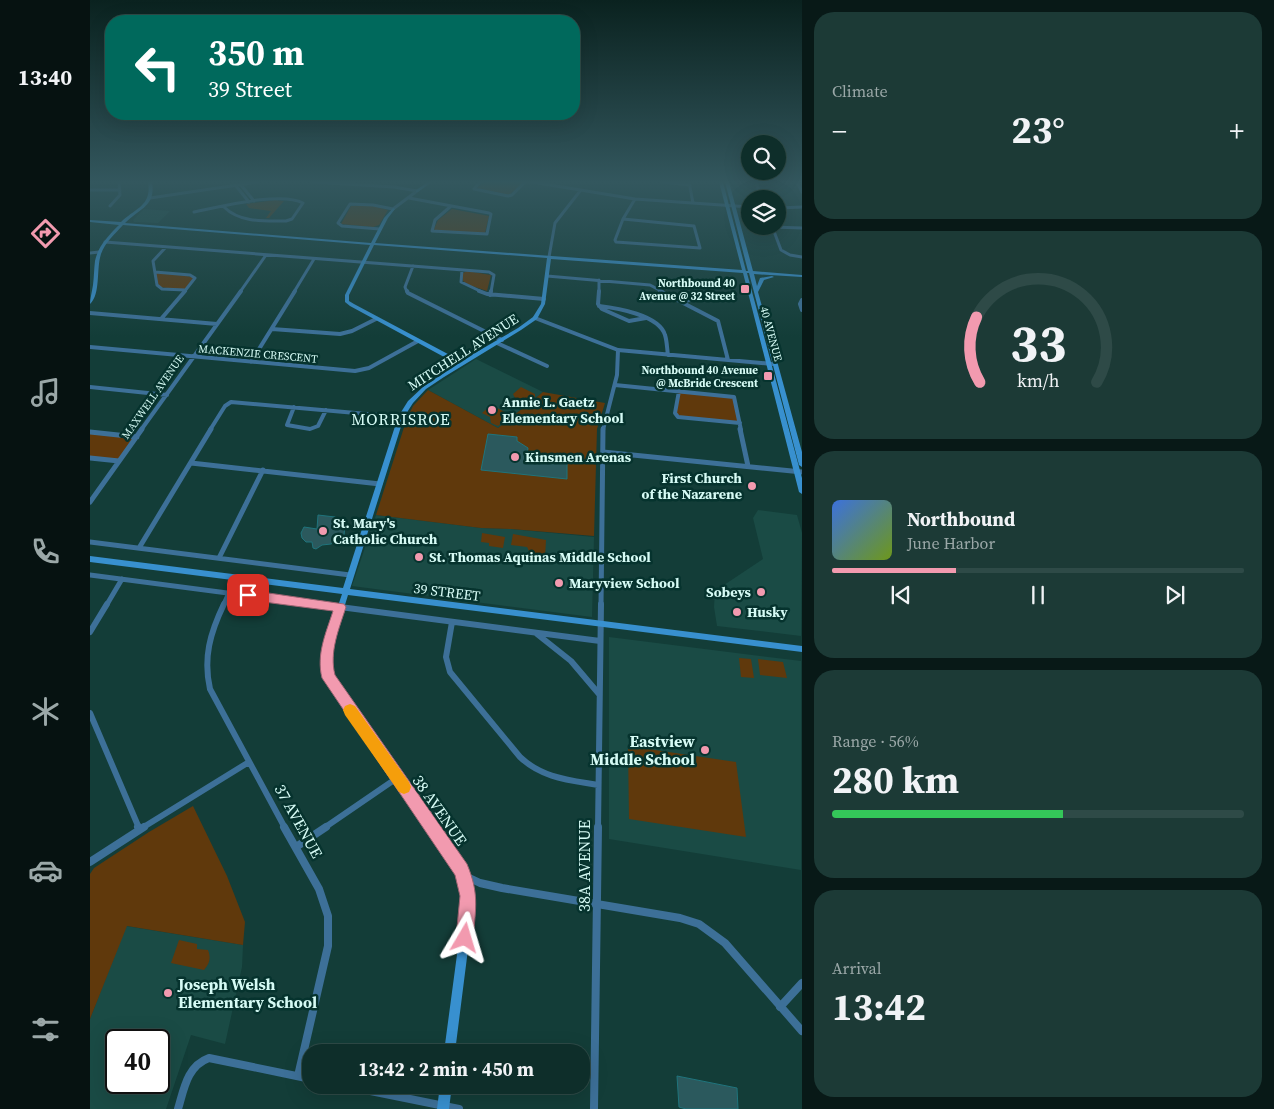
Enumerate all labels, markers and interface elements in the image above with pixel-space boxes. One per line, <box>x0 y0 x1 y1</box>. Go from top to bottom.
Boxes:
text: 350 m <box>208 29 304 77</box>
icon: left <box>125 35 190 100</box>
text: 13:40 <box>18 62 72 92</box>
text: 39 Street <box>208 74 292 104</box>
text: Climate <box>832 80 888 102</box>
text: 23° <box>1011 104 1065 156</box>
text: − <box>832 112 847 150</box>
text: + <box>1229 112 1244 150</box>
map controls <box>741 135 786 235</box>
button: search <box>741 135 786 180</box>
button: layers <box>741 190 786 235</box>
icon: directions <box>28 216 63 251</box>
place label: Northbound 40 Avenue @ 32 Street <box>639 276 736 304</box>
marker: Northbound 40 Avenue @ 32 Street <box>739 283 751 295</box>
street label: 40 AVENUE <box>757 305 786 363</box>
text: 33 <box>1010 307 1066 378</box>
street label: MITCHELL AVENUE <box>404 309 522 395</box>
street label: MACKENZIE CRESCENT <box>198 341 319 367</box>
street label: MAXWELL AVENUE <box>118 352 188 442</box>
place label: Northbound 40 Avenue @ McBride Crescent <box>642 363 759 391</box>
text: km/h <box>1017 368 1060 393</box>
marker: Northbound 40 Avenue @ McBride Crescent <box>762 370 774 382</box>
icon: music <box>28 375 63 410</box>
place label: Annie L. Gaetz Elementary School <box>502 392 624 428</box>
marker: Annie L. Gaetz Elementary School <box>486 404 498 416</box>
district label: MORRISROE <box>351 408 451 430</box>
place label: Kinsmen Arenas <box>525 447 632 467</box>
marker: Kinsmen Arenas <box>509 451 521 463</box>
place label: First Church of the Nazarene <box>642 468 742 504</box>
marker: First Church of the Nazarene <box>746 480 758 492</box>
text: Northbound <box>907 506 1015 532</box>
place label: St. Mary's Catholic Church <box>333 513 438 549</box>
marker: St. Mary's Catholic Church <box>317 525 329 537</box>
text: June Harbor <box>907 532 995 554</box>
icon: phone <box>28 534 63 569</box>
place label: St. Thomas Aquinas Middle School <box>429 547 651 567</box>
marker: St. Thomas Aquinas Middle School <box>413 551 425 563</box>
place label: Maryview School <box>569 573 680 593</box>
pin <box>227 574 269 616</box>
marker: Maryview School <box>553 577 565 589</box>
street label: 39 STREET <box>412 578 482 606</box>
icon: arrive <box>234 581 262 609</box>
icon: previous <box>887 581 915 609</box>
icon: pause <box>1024 581 1052 609</box>
icon: next <box>1161 581 1189 609</box>
place label: Sobeys <box>706 582 752 602</box>
marker: Sobeys <box>755 586 767 598</box>
place label: Husky <box>747 602 788 622</box>
marker: Husky <box>731 606 743 618</box>
icon: climate <box>28 694 63 729</box>
place label: Eastview Middle School <box>590 730 695 770</box>
text: Range · 56% <box>832 730 919 752</box>
marker: Eastview Middle School <box>699 744 711 756</box>
text: 280 km <box>832 754 959 806</box>
street label: 38 AVENUE <box>408 770 473 850</box>
street label: 37 AVENUE <box>270 780 329 862</box>
street label: 38A AVENUE <box>573 820 595 912</box>
icon: car <box>28 853 63 888</box>
position arrow <box>438 911 490 963</box>
text: Arrival <box>832 957 881 979</box>
place label: Joseph Welsh Elementary School <box>177 973 317 1013</box>
text: 13:42 <box>832 981 926 1033</box>
marker: Joseph Welsh Elementary School <box>162 987 174 999</box>
icon: filters <box>28 1012 63 1047</box>
speed limit sign: 40 <box>105 1029 170 1094</box>
text: 13:42 · 2 min · 450 m <box>358 1056 534 1082</box>

